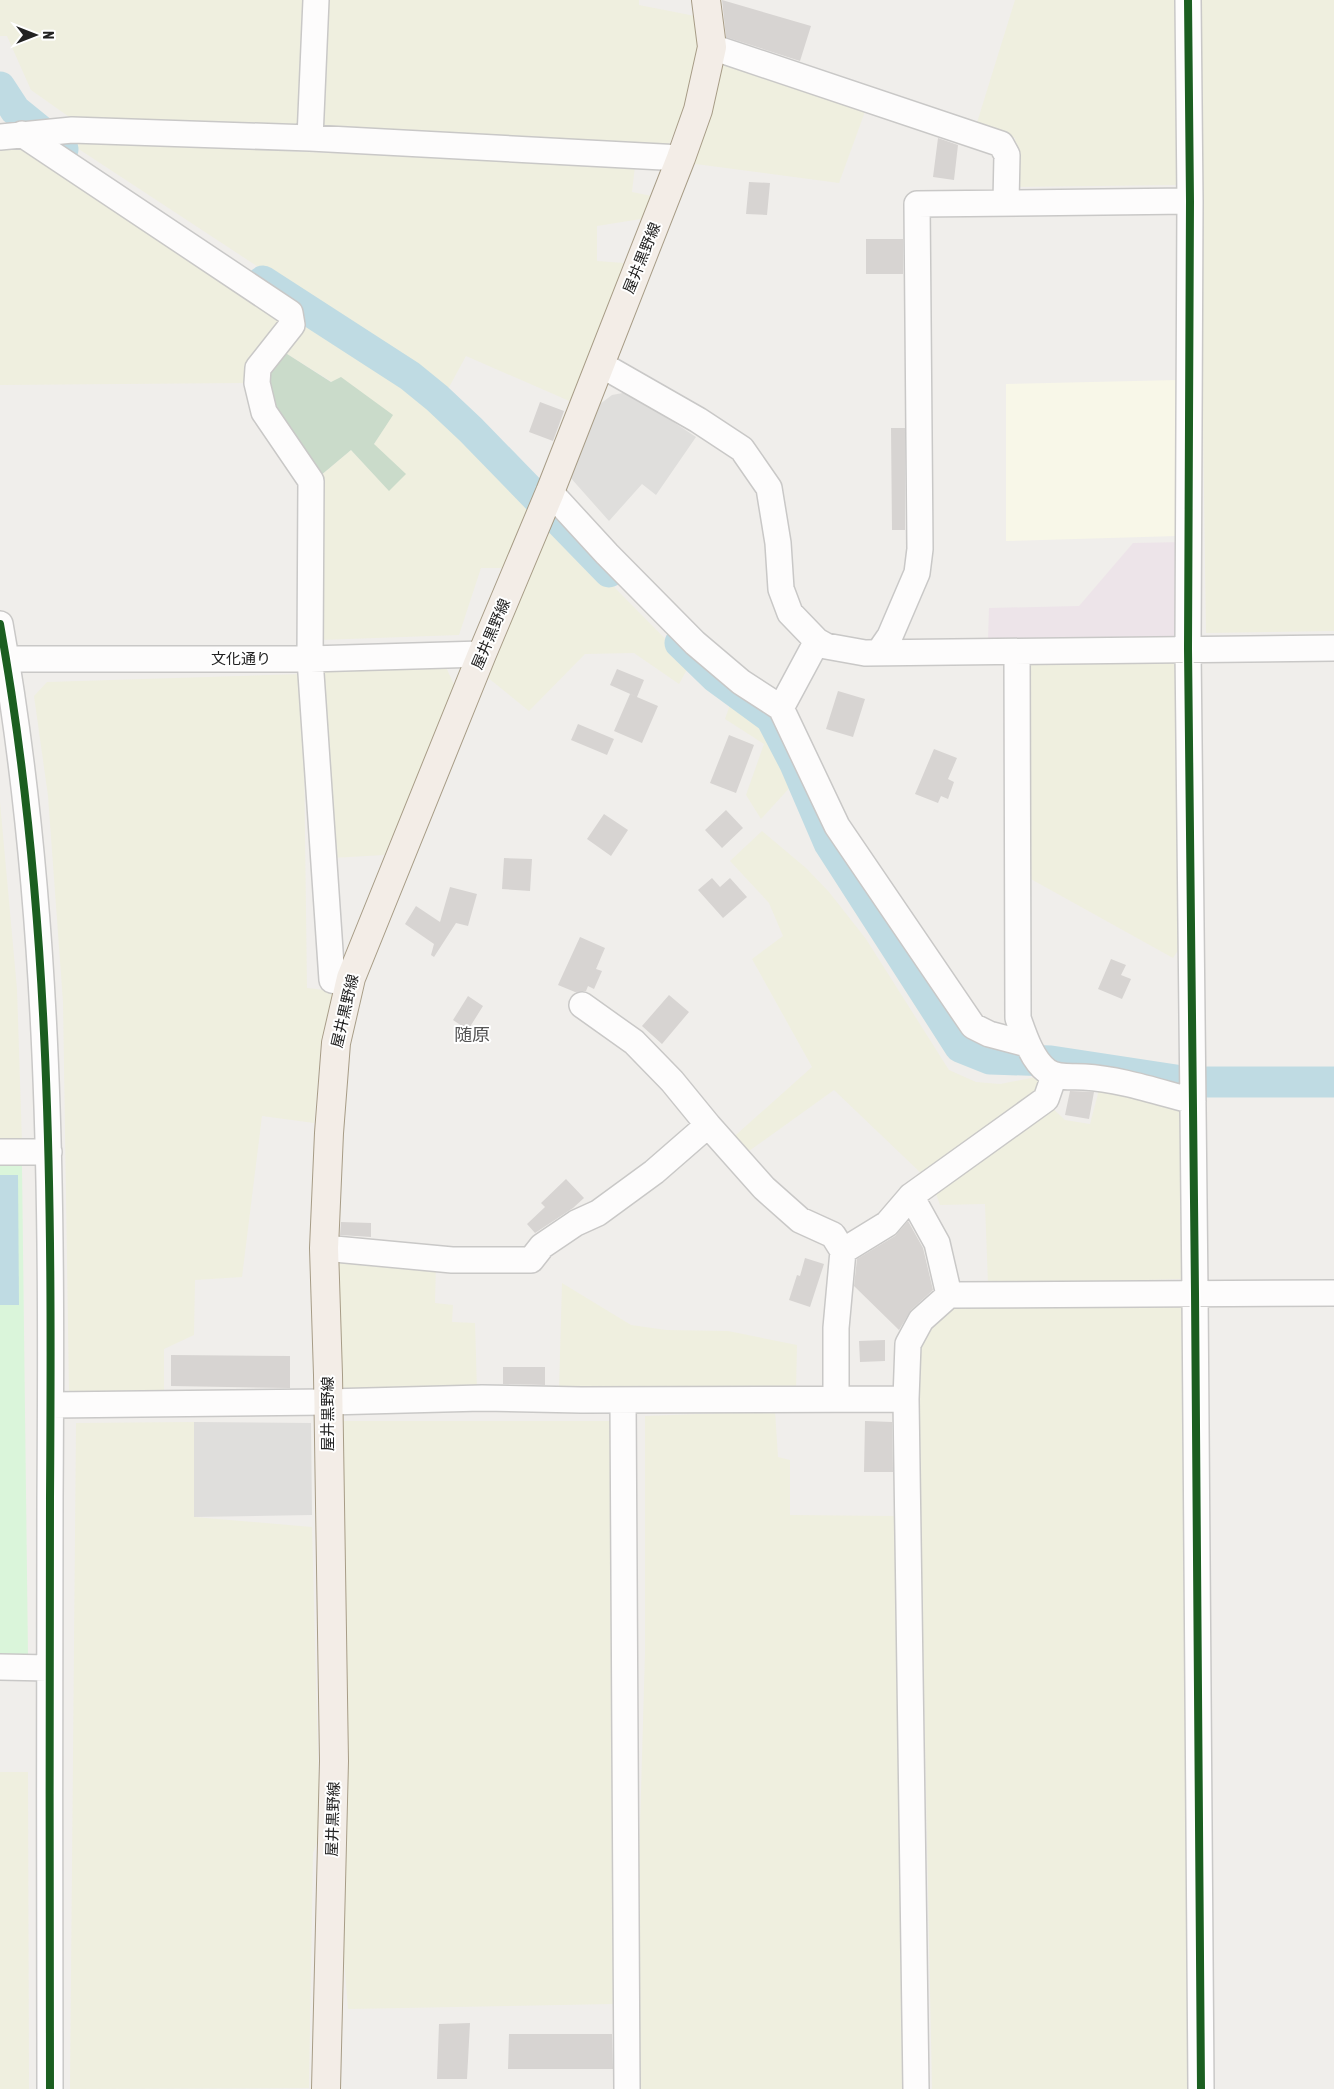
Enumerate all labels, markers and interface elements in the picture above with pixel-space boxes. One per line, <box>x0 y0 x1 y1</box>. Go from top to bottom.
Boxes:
north arrow <box>10 10 60 60</box>
text: N <box>40 31 56 39</box>
street label: 屋井黒野線 <box>620 220 663 296</box>
street label: 屋井黒野線 <box>468 596 513 672</box>
street label: 文化通り <box>211 650 271 667</box>
street label: 屋井黒野線 <box>328 972 361 1049</box>
district label: 随原 <box>454 1024 490 1045</box>
street label: 屋井黒野線 <box>319 1376 336 1452</box>
street label: 屋井黒野線 <box>323 1781 342 1857</box>

